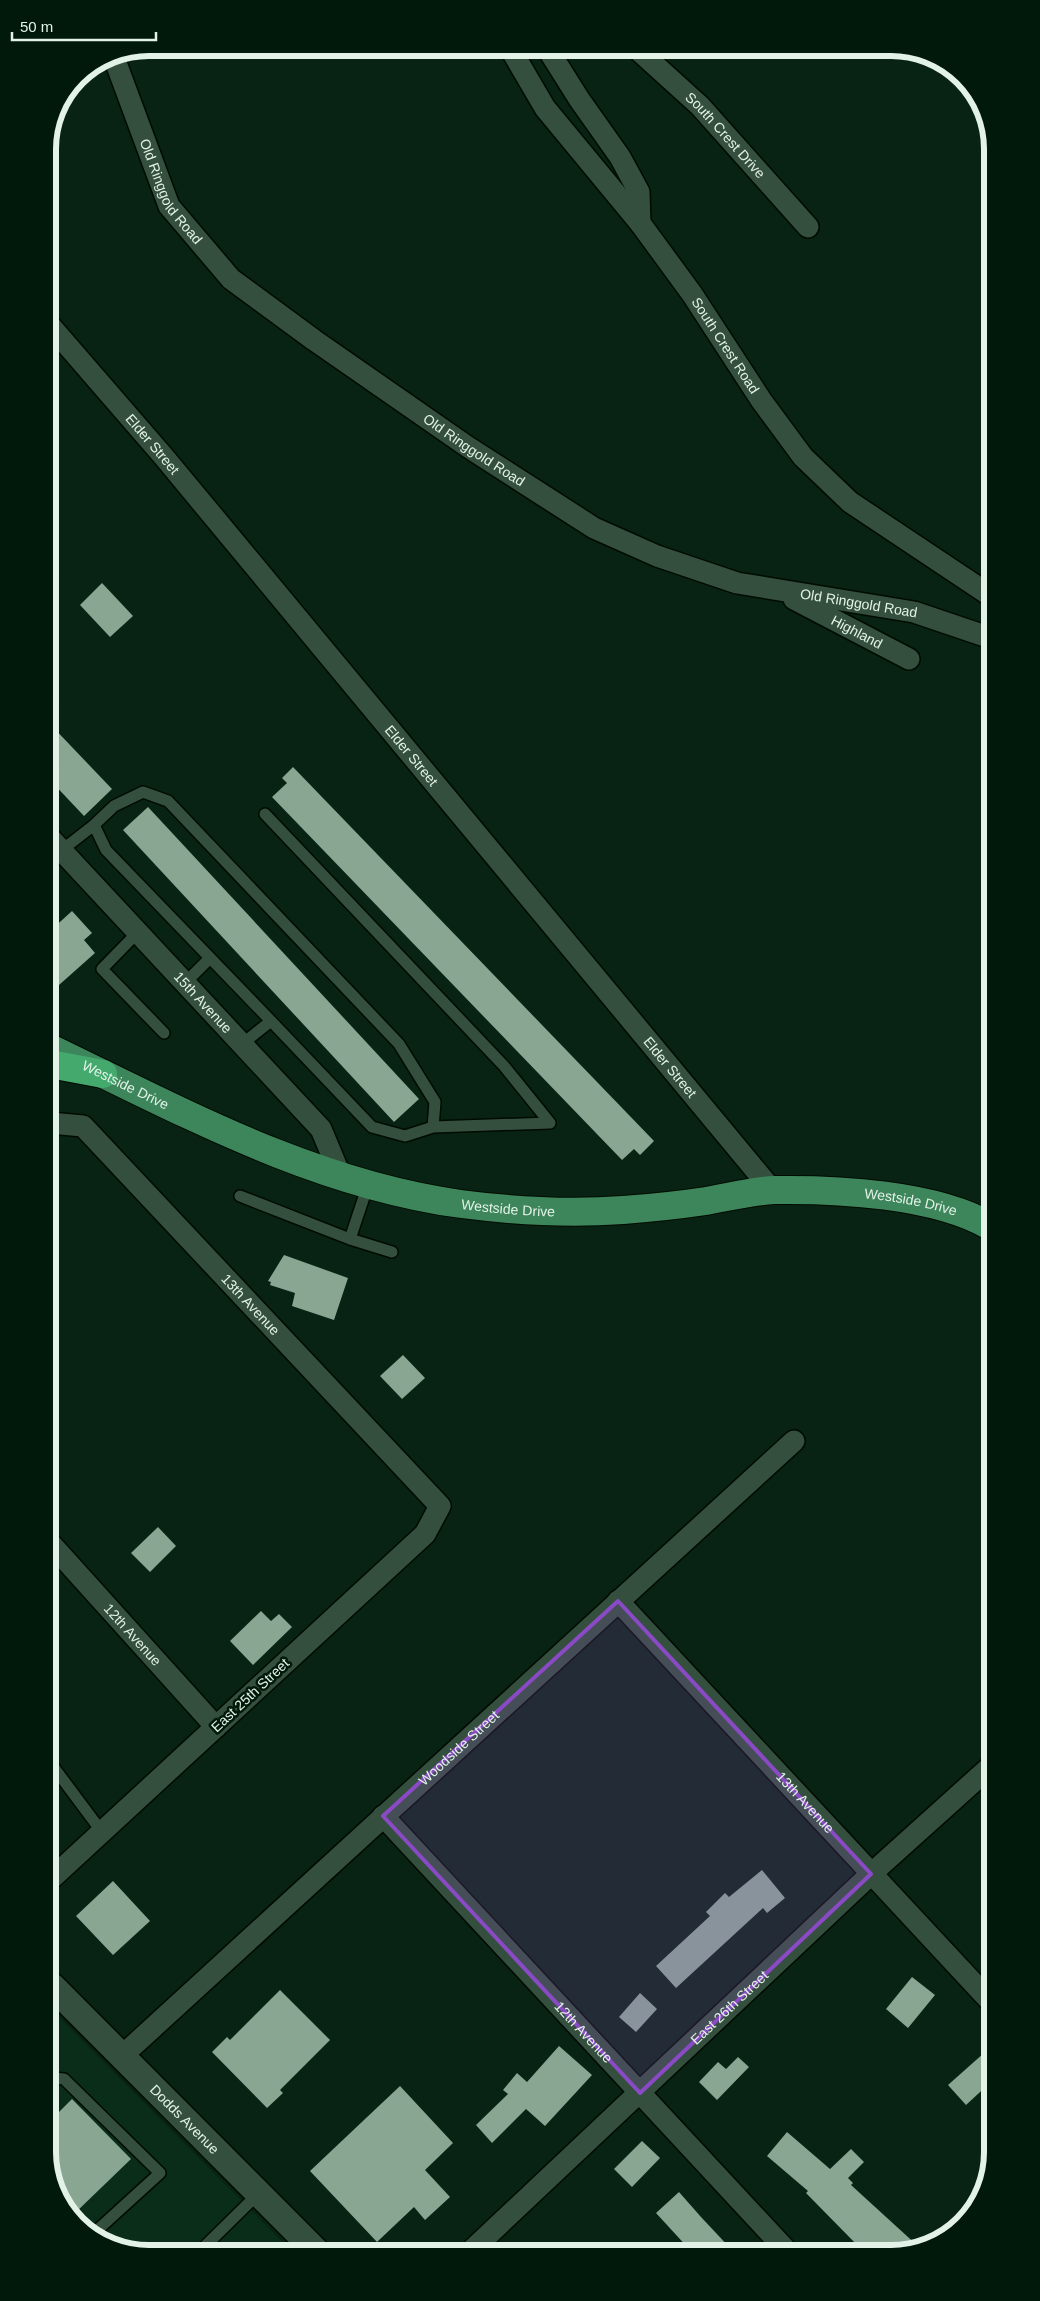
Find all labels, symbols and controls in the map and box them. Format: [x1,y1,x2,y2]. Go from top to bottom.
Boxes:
scale bar [12,10,156,42]
text: 50 m [20,18,53,35]
street label: South Crest Drive [682,89,769,182]
street label: Old Ringgold Road [137,136,206,247]
street label: South Crest Road [688,294,763,396]
street label: Old Ringgold Road [420,410,528,489]
street label: Elder Street [122,411,183,477]
street label: Old Ringgold Road [799,585,919,620]
street label: Highland [829,612,885,652]
street label: Elder Street [382,722,441,789]
street label: 15th Avenue [171,968,236,1036]
street label: Elder Street [640,1034,700,1101]
street label: Westside Drive [80,1057,171,1113]
street label: Westside Drive [864,1185,959,1219]
street label: Westside Drive [460,1196,555,1220]
street label: 13th Avenue [218,1271,283,1338]
street label: 12th Avenue [101,1600,165,1669]
street label: East 25th Street [208,1655,292,1735]
street label: Woodside Street [415,1707,502,1789]
street label: 13th Avenue [773,1768,838,1836]
street label: East 26th Street [687,1967,771,2048]
street label: 12th Avenue [551,1998,616,2066]
street label: Dodds Avenue [147,2081,223,2157]

